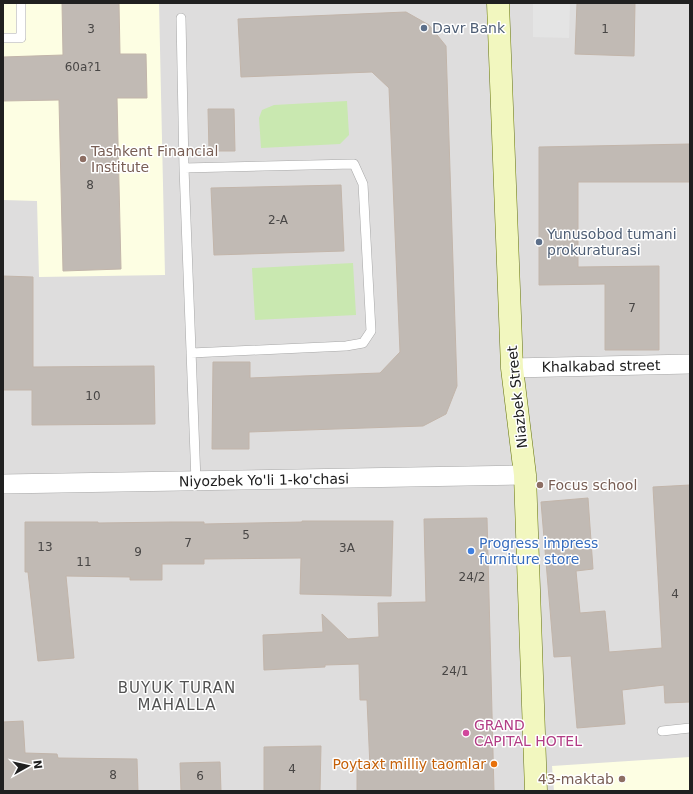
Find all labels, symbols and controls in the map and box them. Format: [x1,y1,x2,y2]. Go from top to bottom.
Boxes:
place label: Davr Bank [432,20,506,36]
house number: 3 [87,22,95,36]
house number: 1 [601,22,609,36]
marker: Davr Bank [419,23,429,33]
house number: 60a?1 [65,60,101,74]
place label: Tashkent Financial Institute [90,143,218,175]
marker: Tashkent Financial Institute [78,154,88,164]
house number: 8 [86,178,94,192]
house number: 2-A [268,213,289,227]
place label: Yunusobod tumani prokuraturasi [546,226,677,258]
marker: Yunusobod tumani prokuraturasi [534,237,544,247]
house number: 7 [628,301,636,315]
street label: Niazbek Street [504,344,530,449]
street label: Khalkabad street [542,357,661,375]
house number: 10 [85,389,101,403]
street label: Niyozbek Yo'li 1-ko'chasi [179,471,349,489]
place label: Focus school [548,477,637,493]
marker: Focus school [535,480,545,490]
house number: 5 [242,528,250,542]
place label: Progress impress furniture store [479,535,598,567]
house number: 7 [184,536,192,550]
house number: 13 [37,540,53,554]
house number: 3А [339,541,356,555]
house number: 9 [134,545,142,559]
marker: Progress impress furniture store [466,546,476,556]
house number: 11 [76,555,92,569]
house number: 24/2 [459,570,485,584]
house number: 4 [671,587,679,601]
house number: 24/1 [442,664,468,678]
district label: BUYUK TURAN MAHALLA [118,679,236,714]
place label: GRAND CAPITAL HOTEL [474,717,582,749]
marker: GRAND CAPITAL HOTEL [461,728,471,738]
north arrow [8,746,48,786]
place label: Poytaxt milliy taomlar [332,756,486,772]
text: N [30,759,44,770]
marker: Poytaxt milliy taomlar [489,759,499,769]
house number: 4 [288,762,296,776]
house number: 8 [109,768,117,782]
house number: 6 [196,769,204,783]
place label: 43-maktab [538,771,614,787]
marker: 43-maktab [617,774,627,784]

